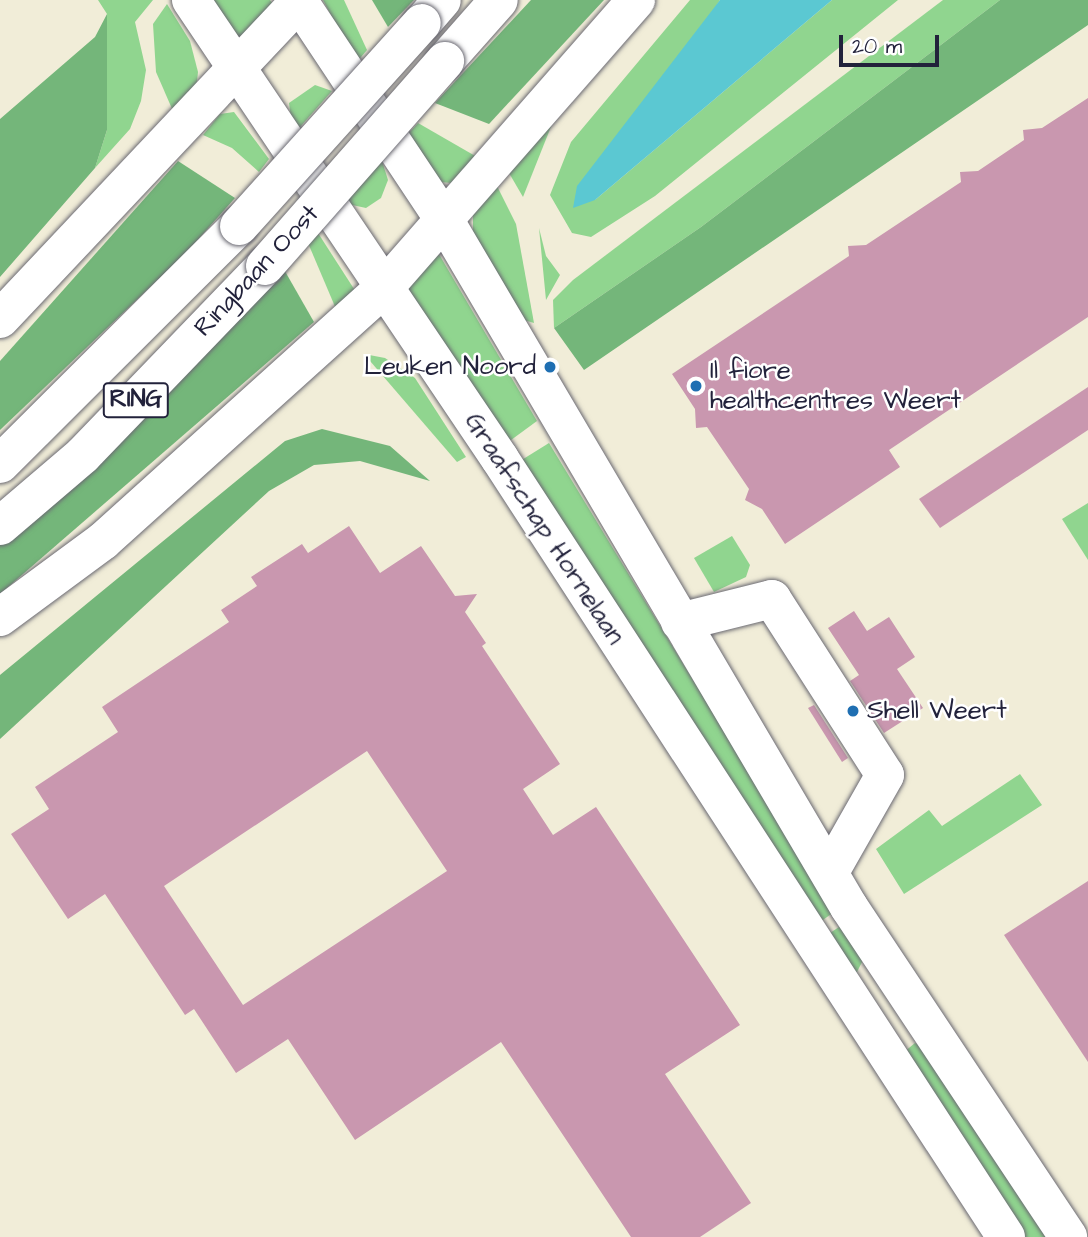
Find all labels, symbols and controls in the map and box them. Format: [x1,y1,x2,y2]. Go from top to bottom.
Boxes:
scale bar [843,21,943,65]
text: 20 m [852,32,902,61]
street label: Ringbaan Oost [188,199,326,343]
place label: Leuken Noord [364,351,536,383]
place label: Il fiore healthcentres Weert [710,355,961,416]
marker: Leuken Noord [542,359,558,375]
marker: Il fiore healthcentres Weert [688,378,704,394]
road number: RING [103,380,169,421]
street label: Graafschap Hornelaan [457,407,631,651]
place label: Shell Weert [867,695,1007,727]
marker: Shell Weert [845,703,861,719]

